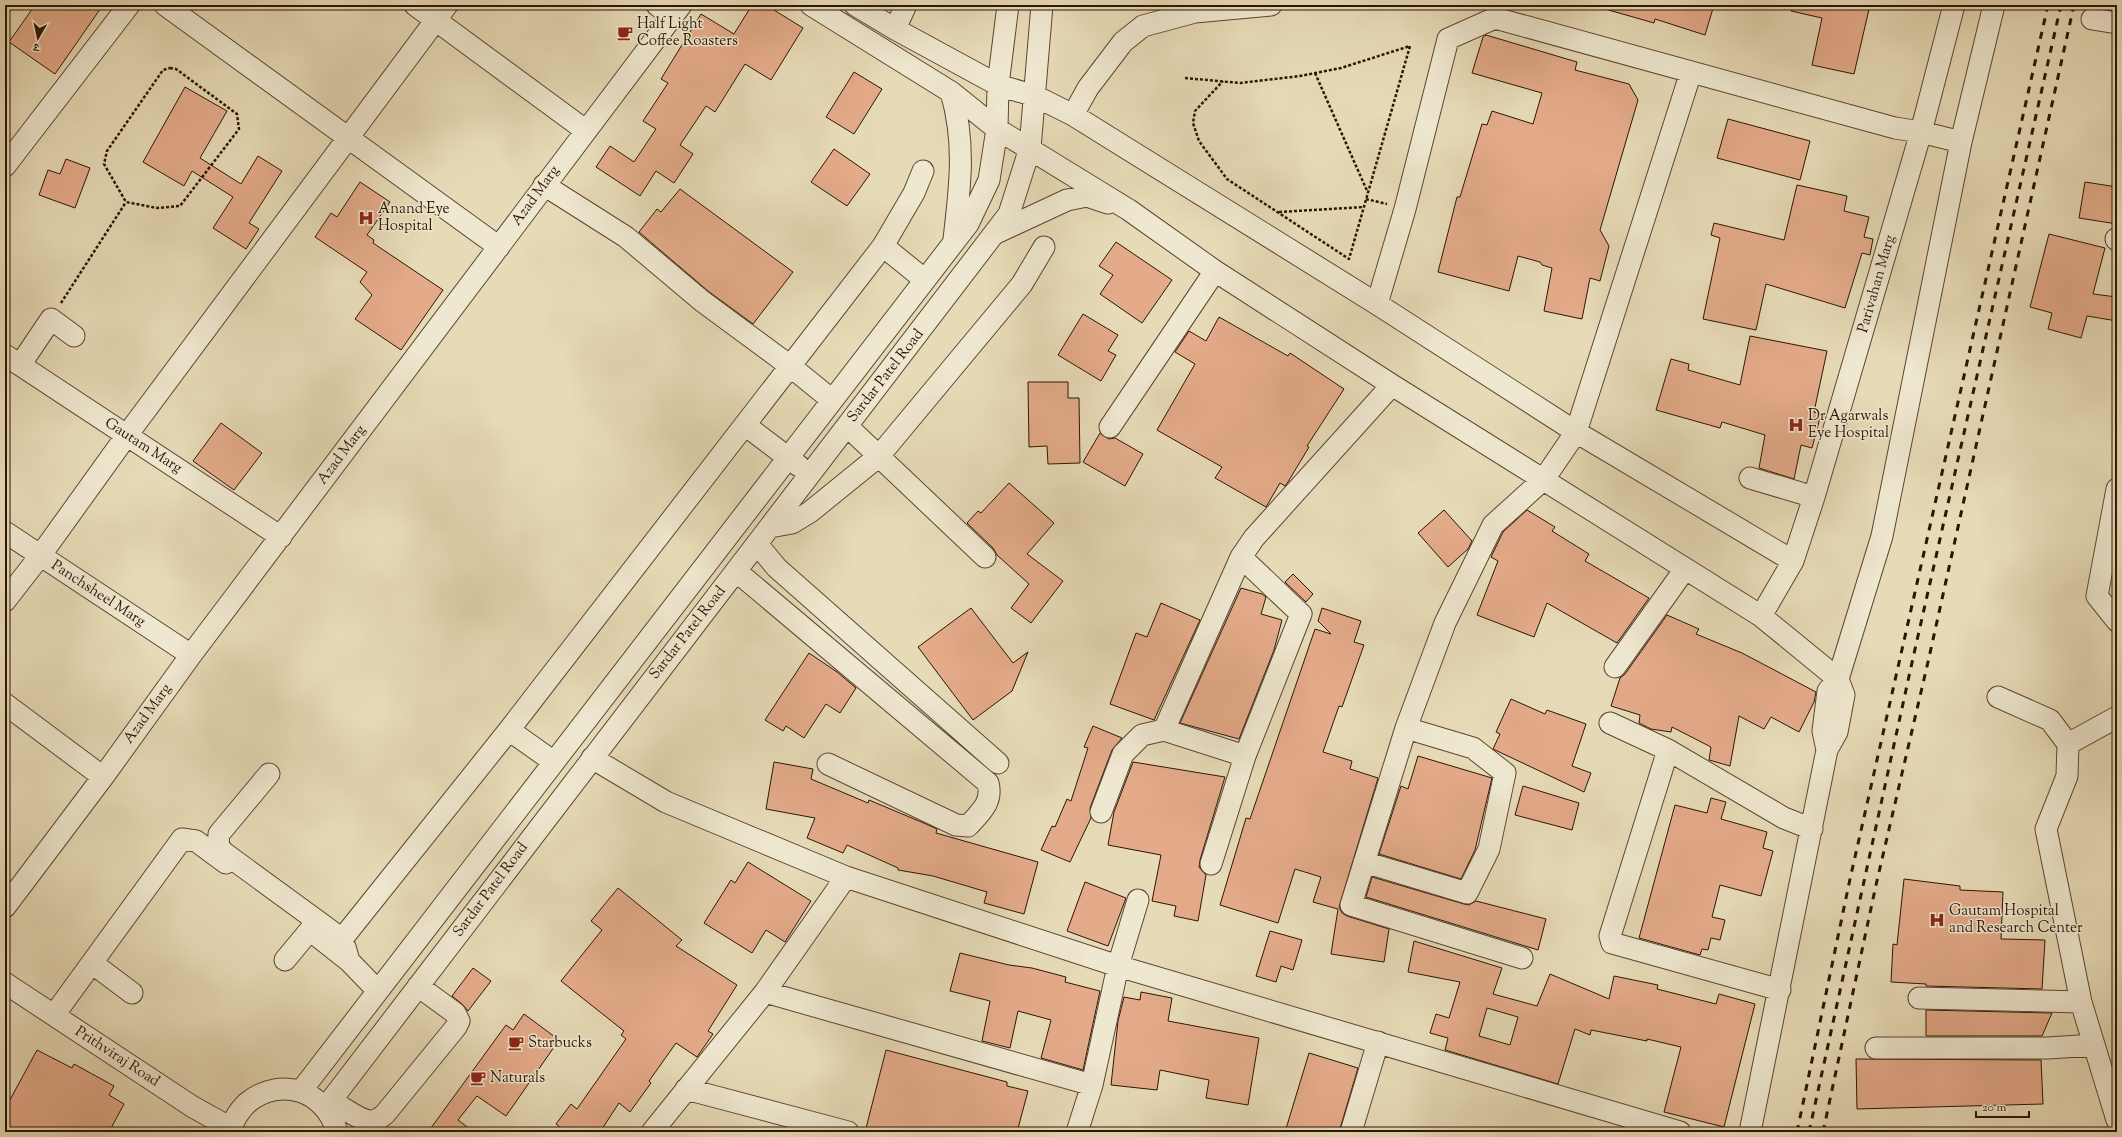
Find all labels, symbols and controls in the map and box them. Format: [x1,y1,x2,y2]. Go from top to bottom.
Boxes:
place label: Half Light Coffee Roasters [637,14,738,52]
north arrow [18,18,58,58]
cafe icon: Half Light Coffee Roasters [616,24,634,42]
text: उ [31,38,42,55]
street label: Azad Marg [507,162,565,230]
place label: Anand Eye Hospital [378,199,450,237]
hospital icon: Anand Eye Hospital [357,209,375,227]
street label: Parivahan Marg [1853,233,1901,335]
street label: Sardar Patel Road [843,324,930,427]
place label: Dr Agarwals Eye Hospital [1808,406,1889,444]
street label: Gautam Marg [100,413,186,479]
hospital icon: Dr Agarwals Eye Hospital [1787,416,1805,434]
street label: Azad Marg [313,421,371,489]
street label: Panchsheel Marg [47,556,149,632]
street label: Sardar Patel Road [645,581,732,684]
street label: Azad Marg [119,680,177,748]
street label: Sardar Patel Road [448,838,534,942]
place label: Gautam Hospital and Research Center [1949,901,2083,939]
hospital icon: Gautam Hospital and Research Center [1928,911,1946,929]
street label: Prithviraj Road [70,1022,164,1093]
place label: Starbucks [528,1033,592,1054]
cafe icon: Starbucks [507,1034,525,1052]
place label: Naturals [490,1068,545,1089]
cafe icon: Naturals [469,1069,487,1087]
scale bar [1976,1093,2029,1119]
text: 20 m [1982,1099,2007,1117]

